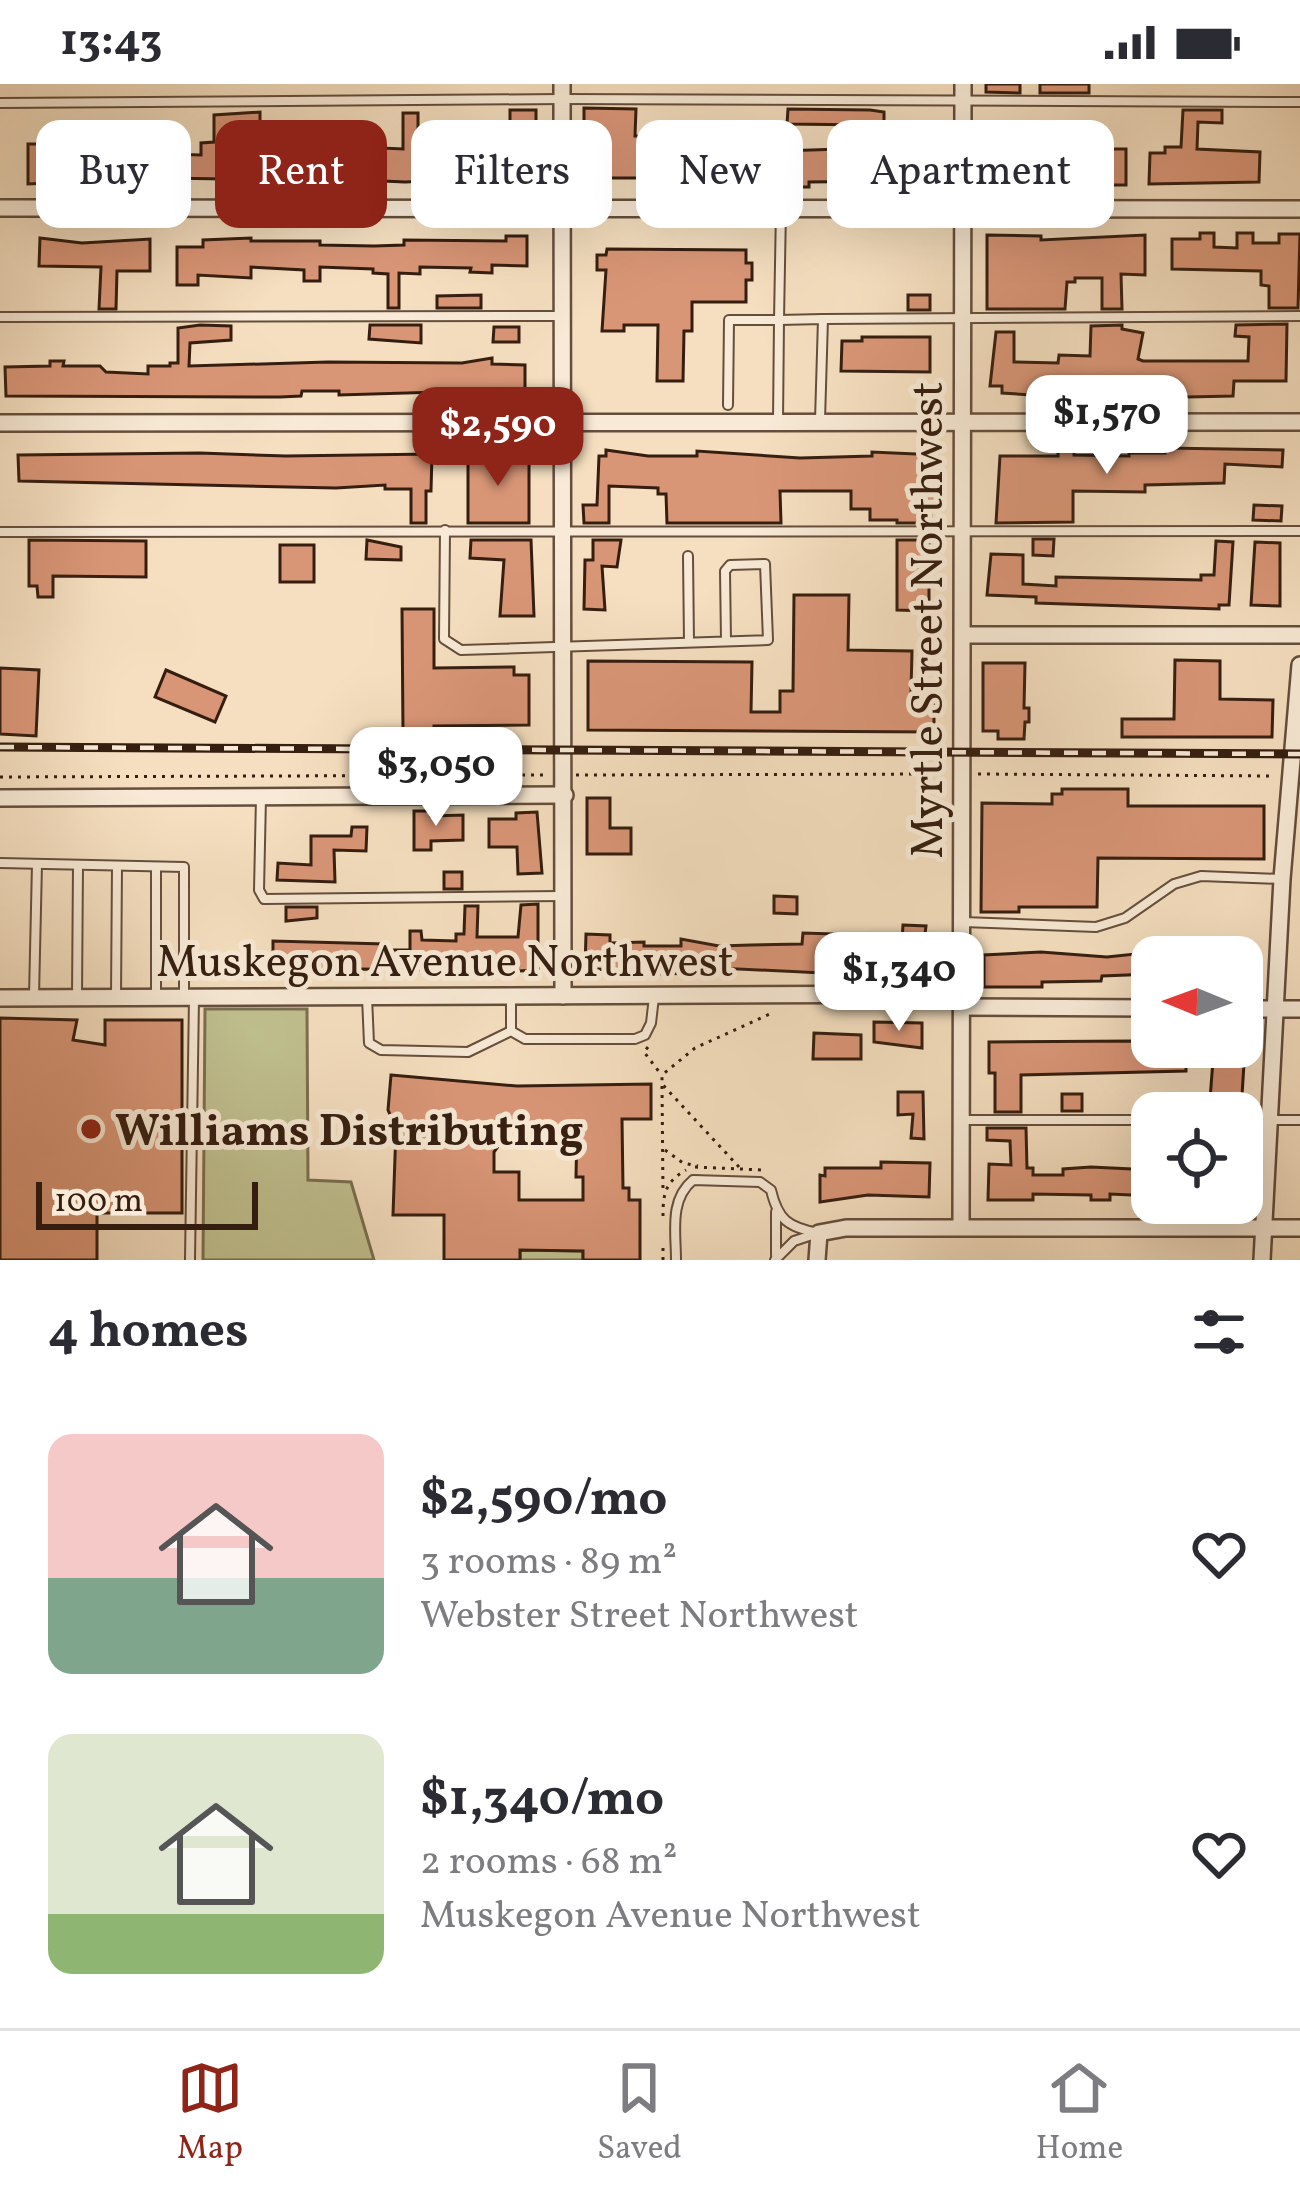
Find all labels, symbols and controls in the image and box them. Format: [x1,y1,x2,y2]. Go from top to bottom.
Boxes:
text: 13:43 [60,11,162,74]
chip: Buy [36,120,191,228]
chip: Rent [215,120,387,228]
chip: Filters [411,120,612,228]
chip: New [636,120,803,228]
chip: Apartment [827,120,1114,228]
pin: $1,570 [1009,375,1205,477]
street label: Myrtle Street Northwest [899,381,962,859]
pin: $2,590 [400,387,596,489]
text: $1,570 [1053,387,1161,441]
text: $2,590 [439,399,557,453]
pin: $3,050 [338,727,534,829]
text: $3,050 [376,739,496,793]
pin: $1,340 [801,932,997,1034]
street label: Muskegon Avenue Northwest [156,933,734,996]
north arrow [1131,936,1263,1068]
map controls [1131,936,1263,1224]
text: $1,340 [842,944,956,998]
button: locate [1131,1092,1263,1224]
place label: Williams Distributing [115,1102,584,1165]
marker: Williams Distributing [78,1116,104,1142]
scale bar [36,1176,258,1229]
text: 100 m [54,1180,143,1226]
text: 4 homes [48,1297,249,1368]
icon: filters [1186,1299,1252,1365]
text: $2,590/mo [420,1465,668,1536]
icon: home [144,1482,288,1626]
icon: heart [1186,1521,1252,1587]
text: 3 rooms · 89 m² [420,1536,677,1590]
text: Webster Street Northwest [420,1590,859,1644]
text: $1,340/mo [420,1765,664,1836]
icon: home [144,1782,288,1926]
icon: heart [1186,1821,1252,1887]
text: 2 rooms · 68 m² [420,1836,677,1890]
text: Muskegon Avenue Northwest [420,1890,921,1944]
tab: Map [177,2055,243,2173]
tab: Saved [597,2055,682,2173]
tab: Home [1036,2055,1123,2173]

